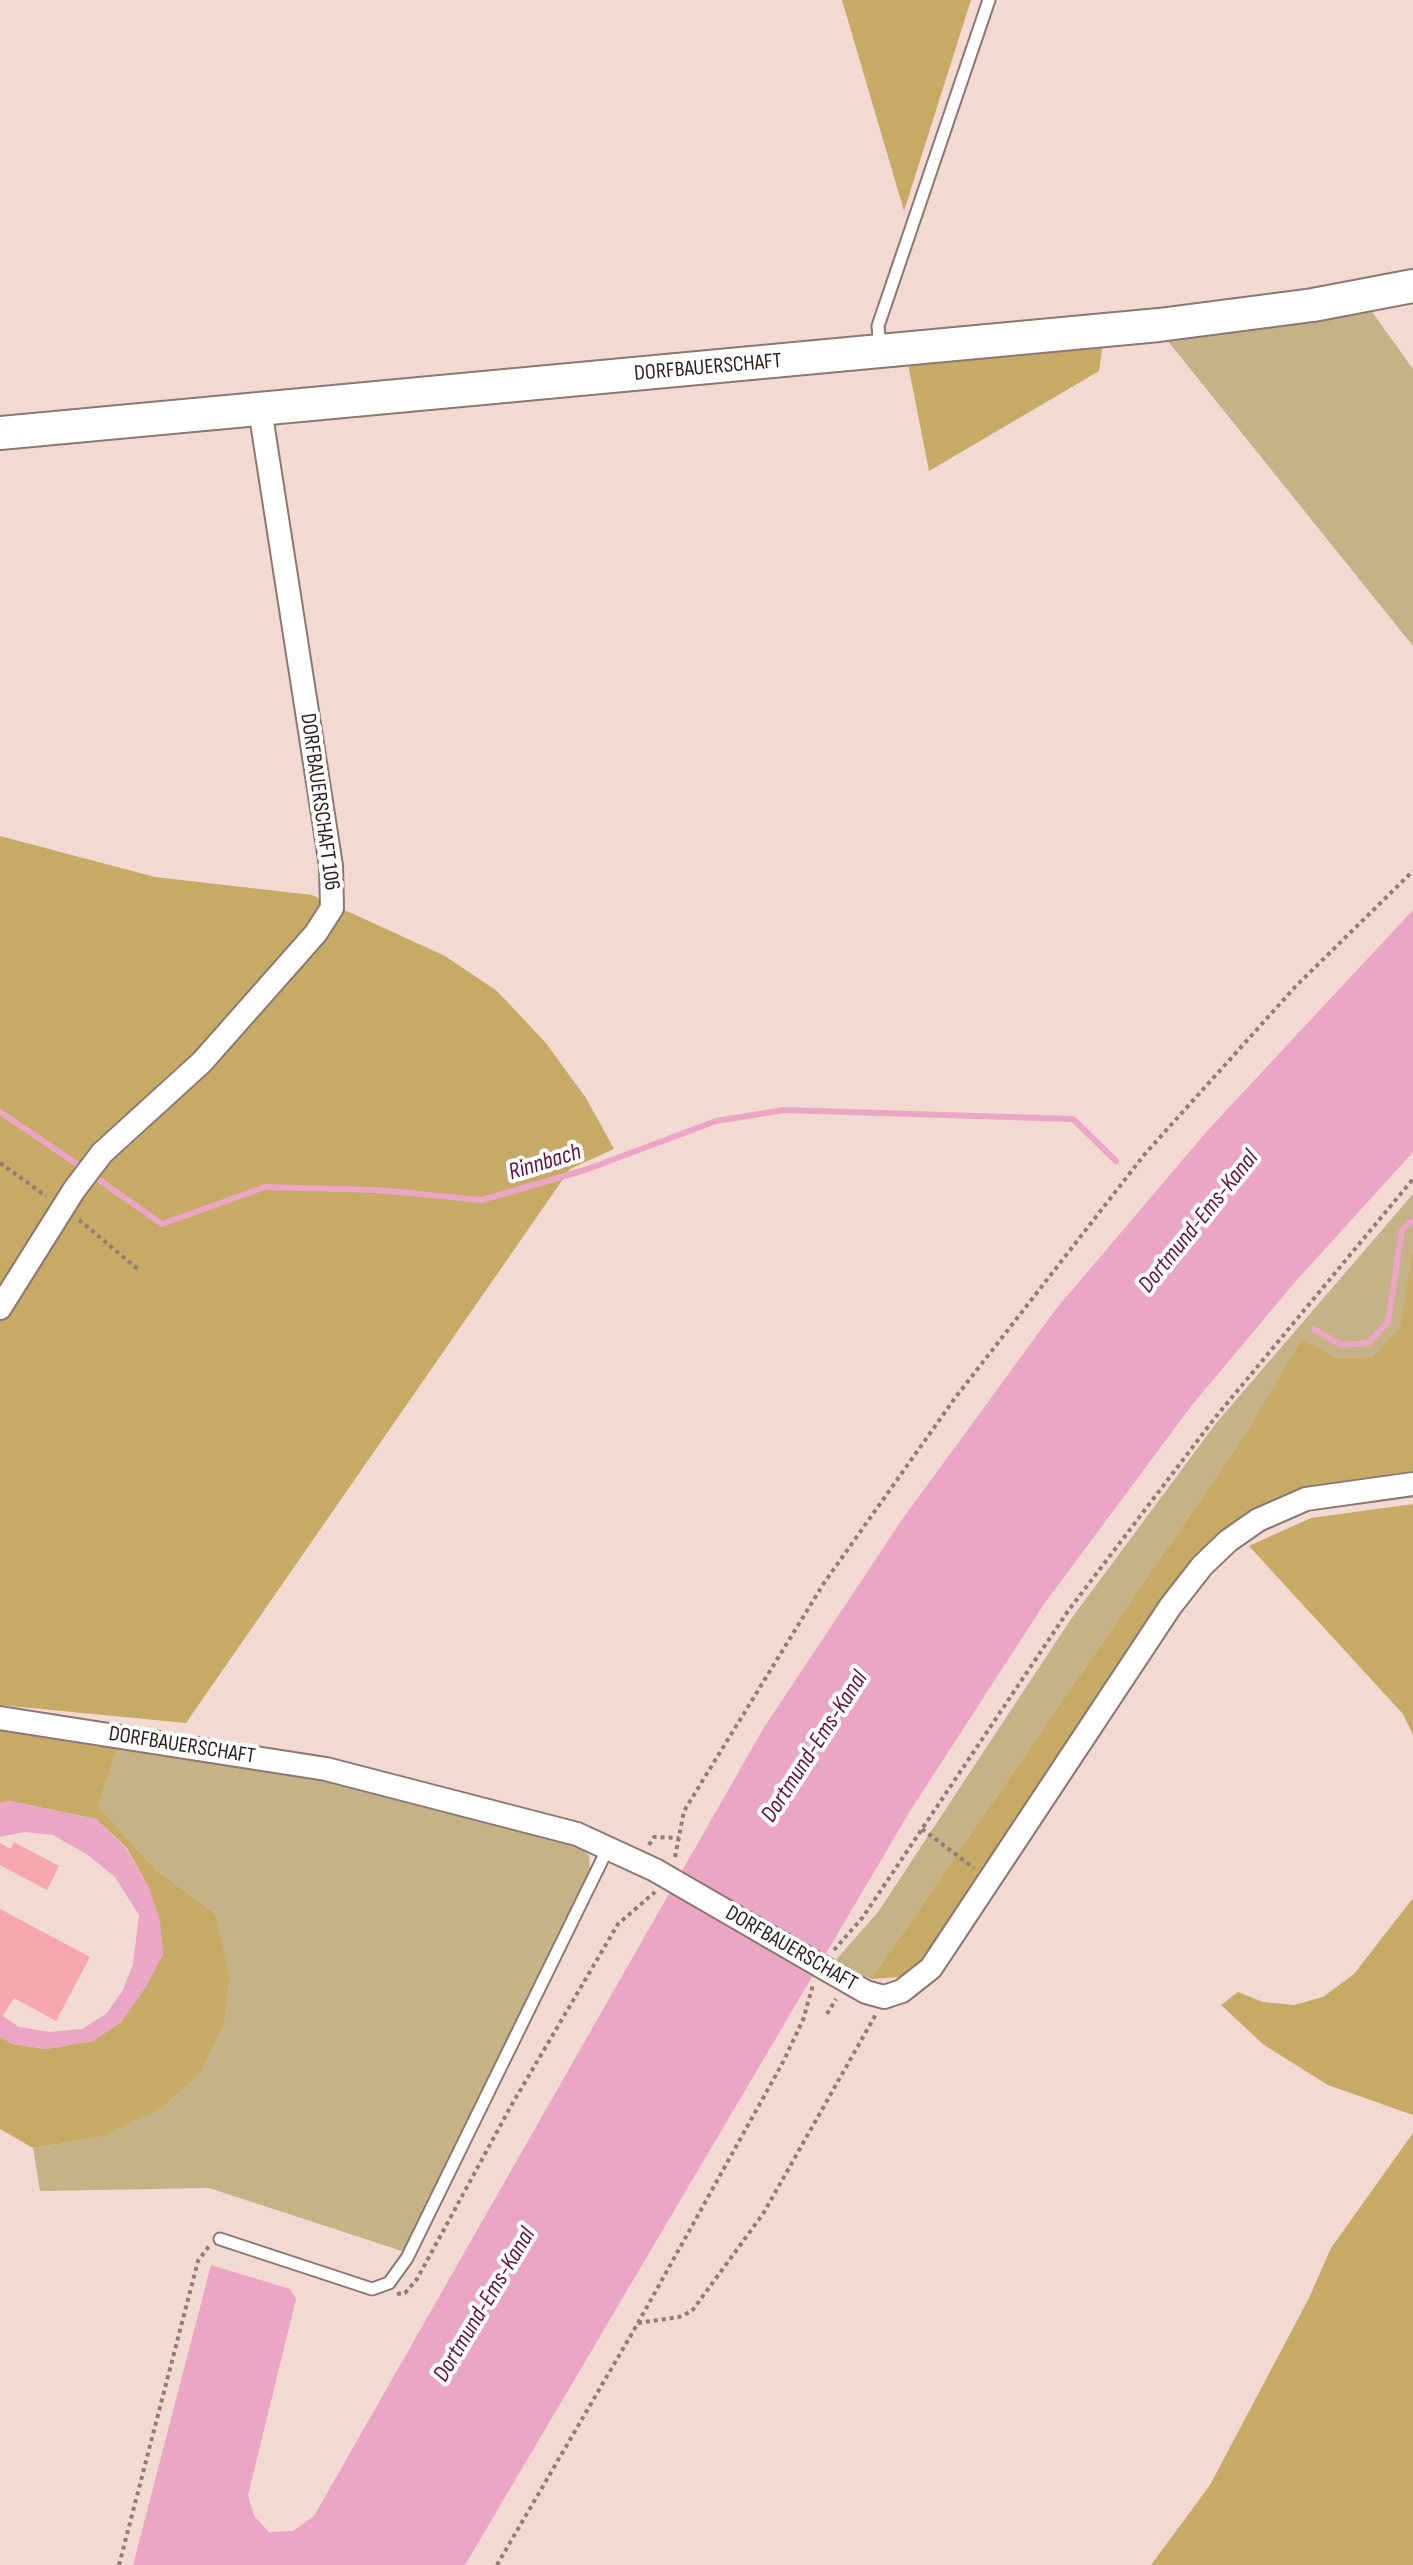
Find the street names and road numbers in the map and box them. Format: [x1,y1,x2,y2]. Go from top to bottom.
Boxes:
street label: DORFBAUERSCHAFT [633,348,783,388]
street label: DORFBAUERSCHAFT 106 [294,712,344,892]
street label: DORFBAUERSCHAFT [107,1721,257,1771]
street label: DORFBAUERSCHAFT [720,1901,862,1997]

